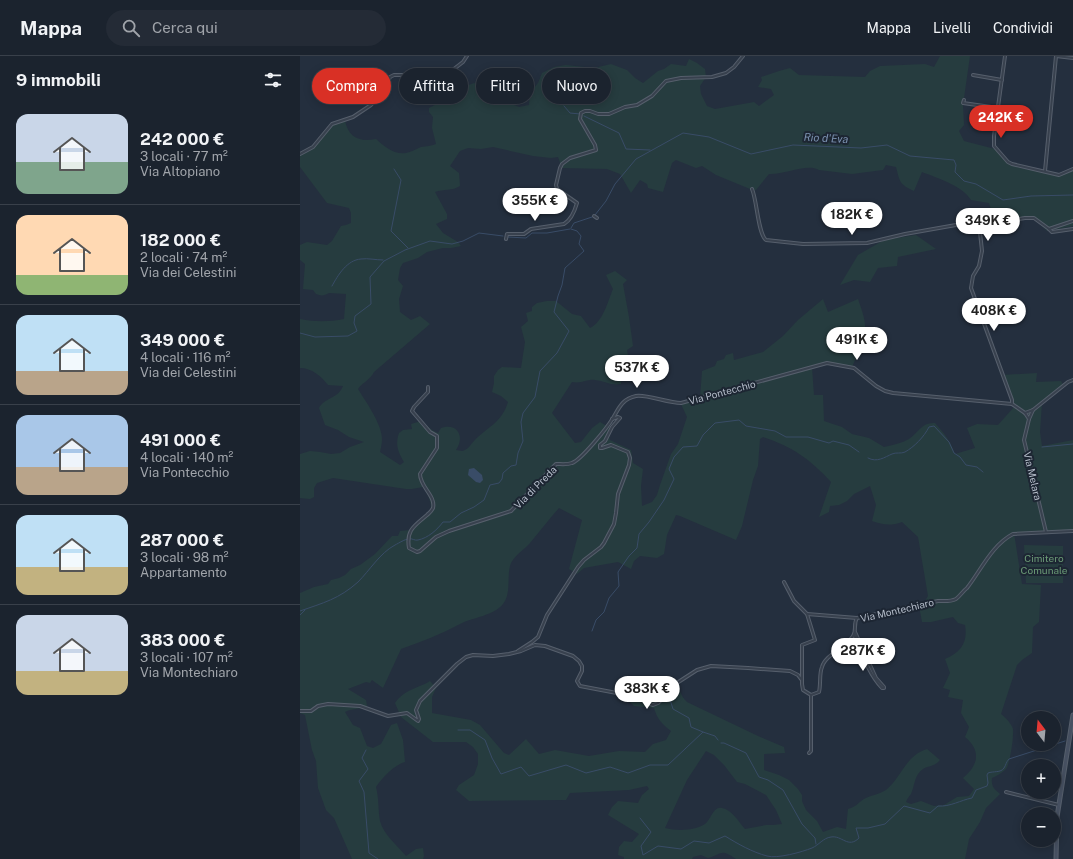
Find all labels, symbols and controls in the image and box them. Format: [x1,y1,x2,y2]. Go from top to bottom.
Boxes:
search box [106,10,386,46]
text: Mappa [20,17,82,39]
icon: search [120,17,142,39]
text: Cerca qui [152,19,218,36]
text: Mappa [867,20,911,36]
text: Livelli [933,20,971,36]
text: Condividi [993,20,1053,36]
chip: Compra [312,68,391,104]
chip: Affitta [399,68,468,104]
chip: Filtri [476,68,534,104]
chip: Nuovo [542,68,611,104]
icon: filters [262,69,284,91]
text: 9 immobili [16,70,101,90]
pin: 242K € [968,105,1034,139]
text: 242K € [978,110,1024,125]
text: 242 000 € [140,129,224,149]
icon: home [48,130,96,178]
water label: Rio d'Eva [803,131,849,145]
text: 3 locali · 77 m² [140,149,228,164]
text: Via Altopiano [140,164,220,179]
pin: 355K € [502,188,568,222]
text: 355K € [512,193,558,208]
pin: 182K € [819,202,885,236]
text: 182K € [830,207,874,222]
pin: 349K € [955,208,1021,242]
text: 349K € [965,213,1011,228]
text: 182 000 € [140,230,221,250]
icon: home [48,231,96,279]
text: 2 locali · 74 m² [140,250,227,265]
text: Via dei Celestini [140,265,236,280]
pin: 408K € [961,298,1027,332]
text: 408K € [971,303,1017,318]
pin: 491K € [824,327,890,361]
text: 349 000 € [140,330,225,350]
icon: home [48,331,96,379]
text: 491K € [835,332,879,347]
text: 4 locali · 116 m² [140,350,231,365]
pin: 537K € [604,355,670,389]
text: 537K € [614,360,660,375]
text: Via dei Celestini [140,365,236,380]
street label: Via Pontecchio [687,377,757,407]
text: 491 000 € [140,430,221,450]
icon: home [48,431,96,479]
text: 4 locali · 140 m² [140,450,233,465]
street label: Via Melara [1022,451,1044,501]
street label: Via di Preda [511,463,559,511]
text: Via Pontecchio [140,465,229,480]
text: 287 000 € [140,530,224,550]
icon: home [48,531,96,579]
text: 3 locali · 98 m² [140,550,228,565]
park label: Cimitero Comunale [1021,552,1068,576]
text: Appartamento [140,565,227,580]
street label: Via Montechiaro [859,596,935,624]
text: 383 000 € [140,630,225,650]
icon: home [48,631,96,679]
pin: 287K € [830,638,896,672]
text: 287K € [840,643,886,658]
text: 3 locali · 107 m² [140,650,233,665]
text: Via Montechiaro [140,665,238,680]
pin: 383K € [614,676,680,710]
text: 383K € [624,681,670,696]
north arrow [1021,711,1061,751]
map controls [1021,711,1061,847]
button: + [1021,759,1061,799]
button: − [1021,807,1061,847]

